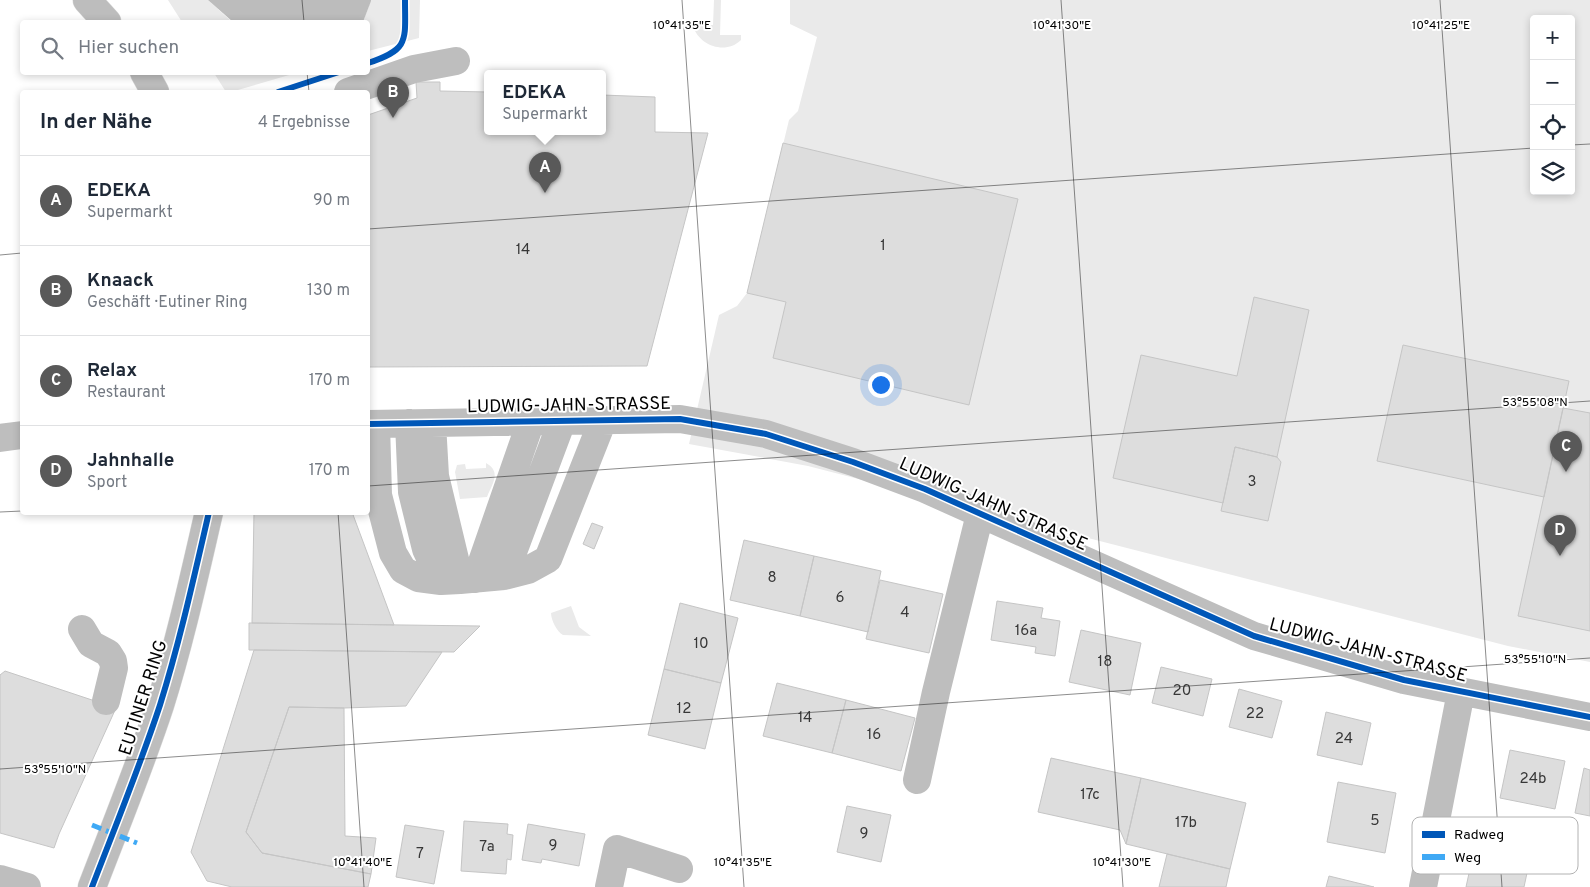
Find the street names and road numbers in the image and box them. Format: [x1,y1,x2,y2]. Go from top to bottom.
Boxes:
street label: LUDWIG-JAHN-STRASSE [467,393,671,419]
street label: LUDWIG-JAHN-STRASSE [895,453,1091,557]
street label: LUDWIG-JAHN-STRASSE [1266,613,1470,689]
street label: EUTINER RING [114,637,174,759]

